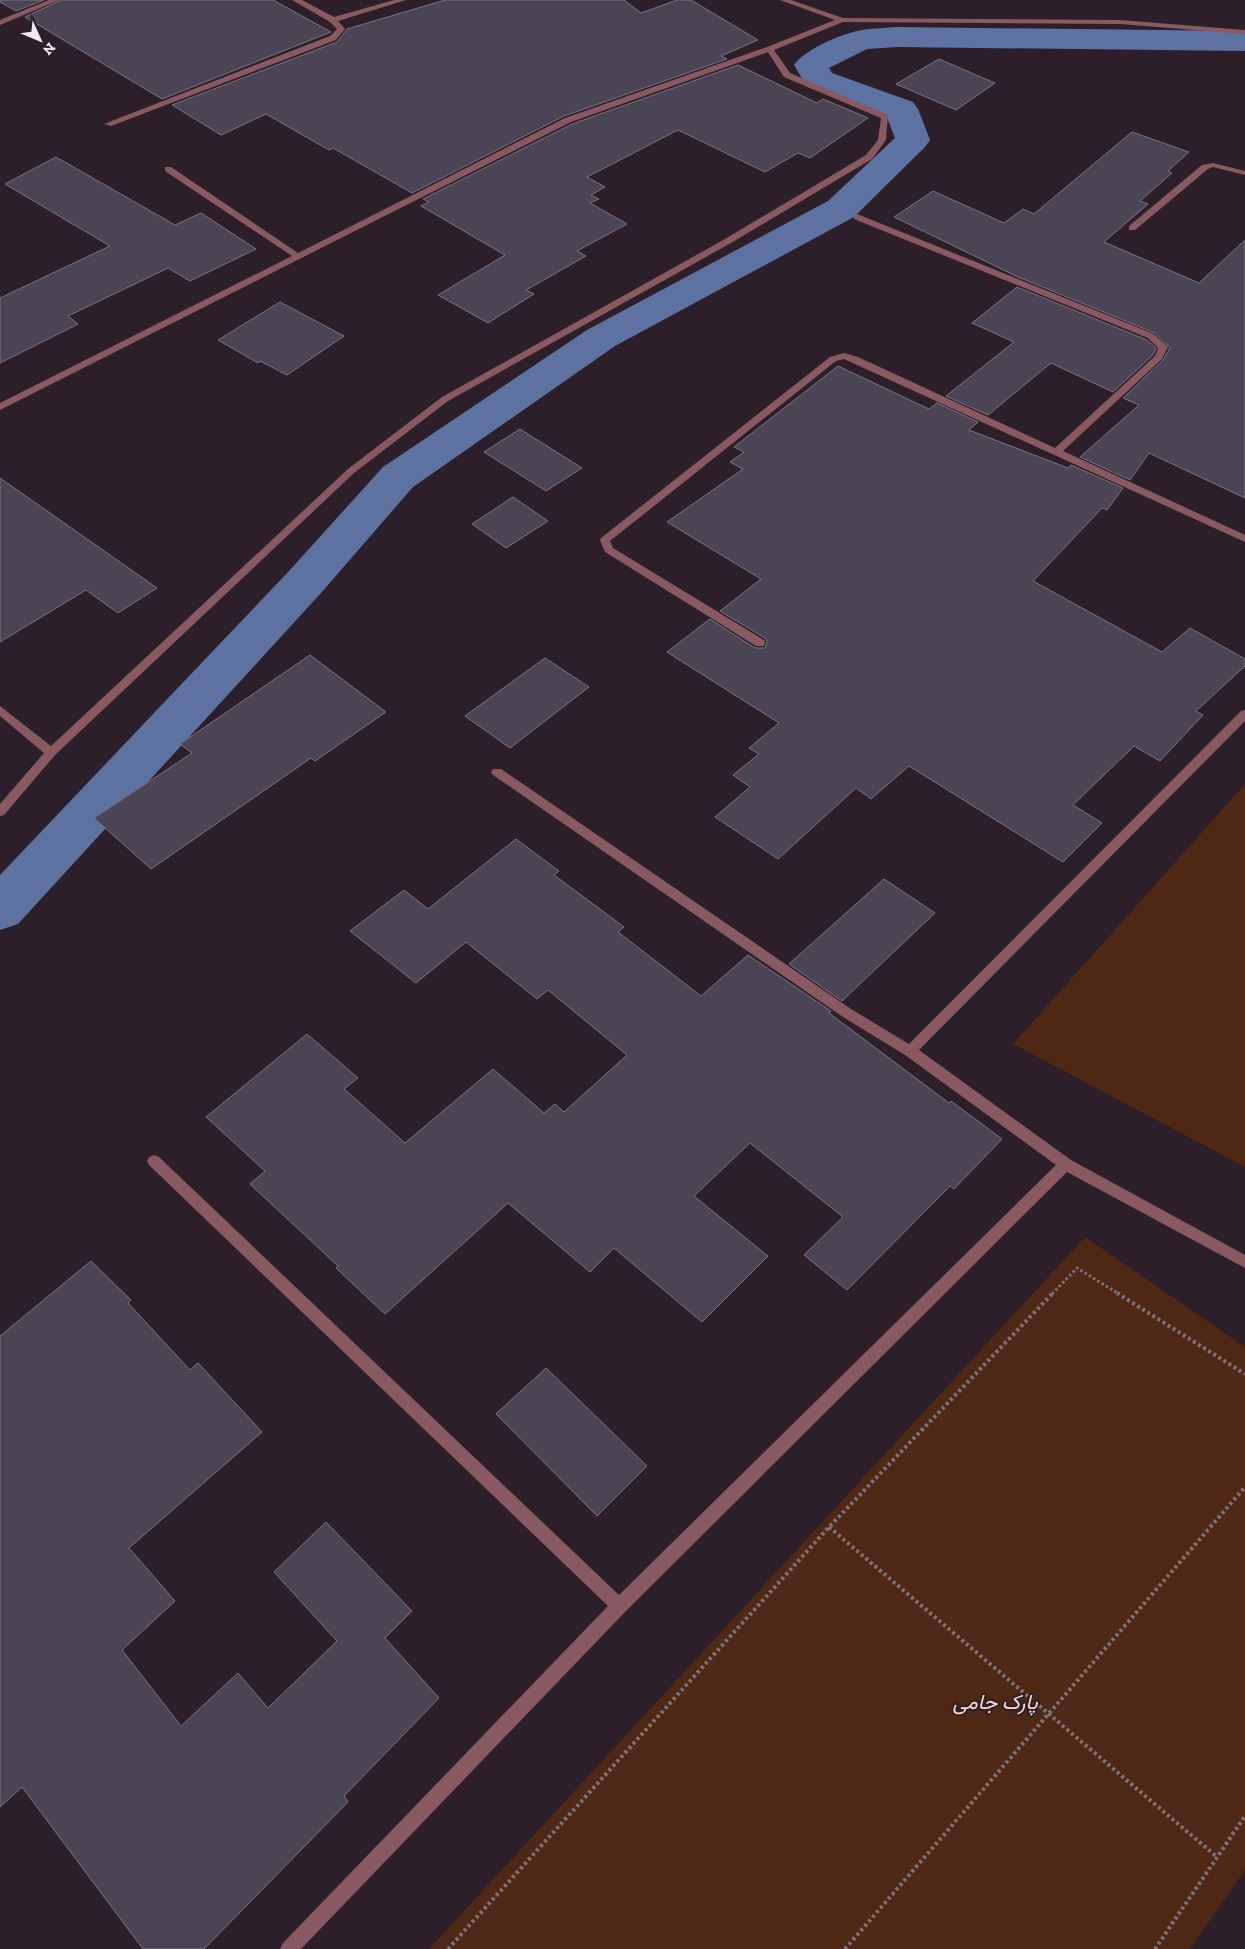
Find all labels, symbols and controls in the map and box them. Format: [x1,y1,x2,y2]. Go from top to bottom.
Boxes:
north arrow [15,15,65,65]
text: N [39,39,59,59]
park label: پارک جامی [952,1689,1038,1716]

